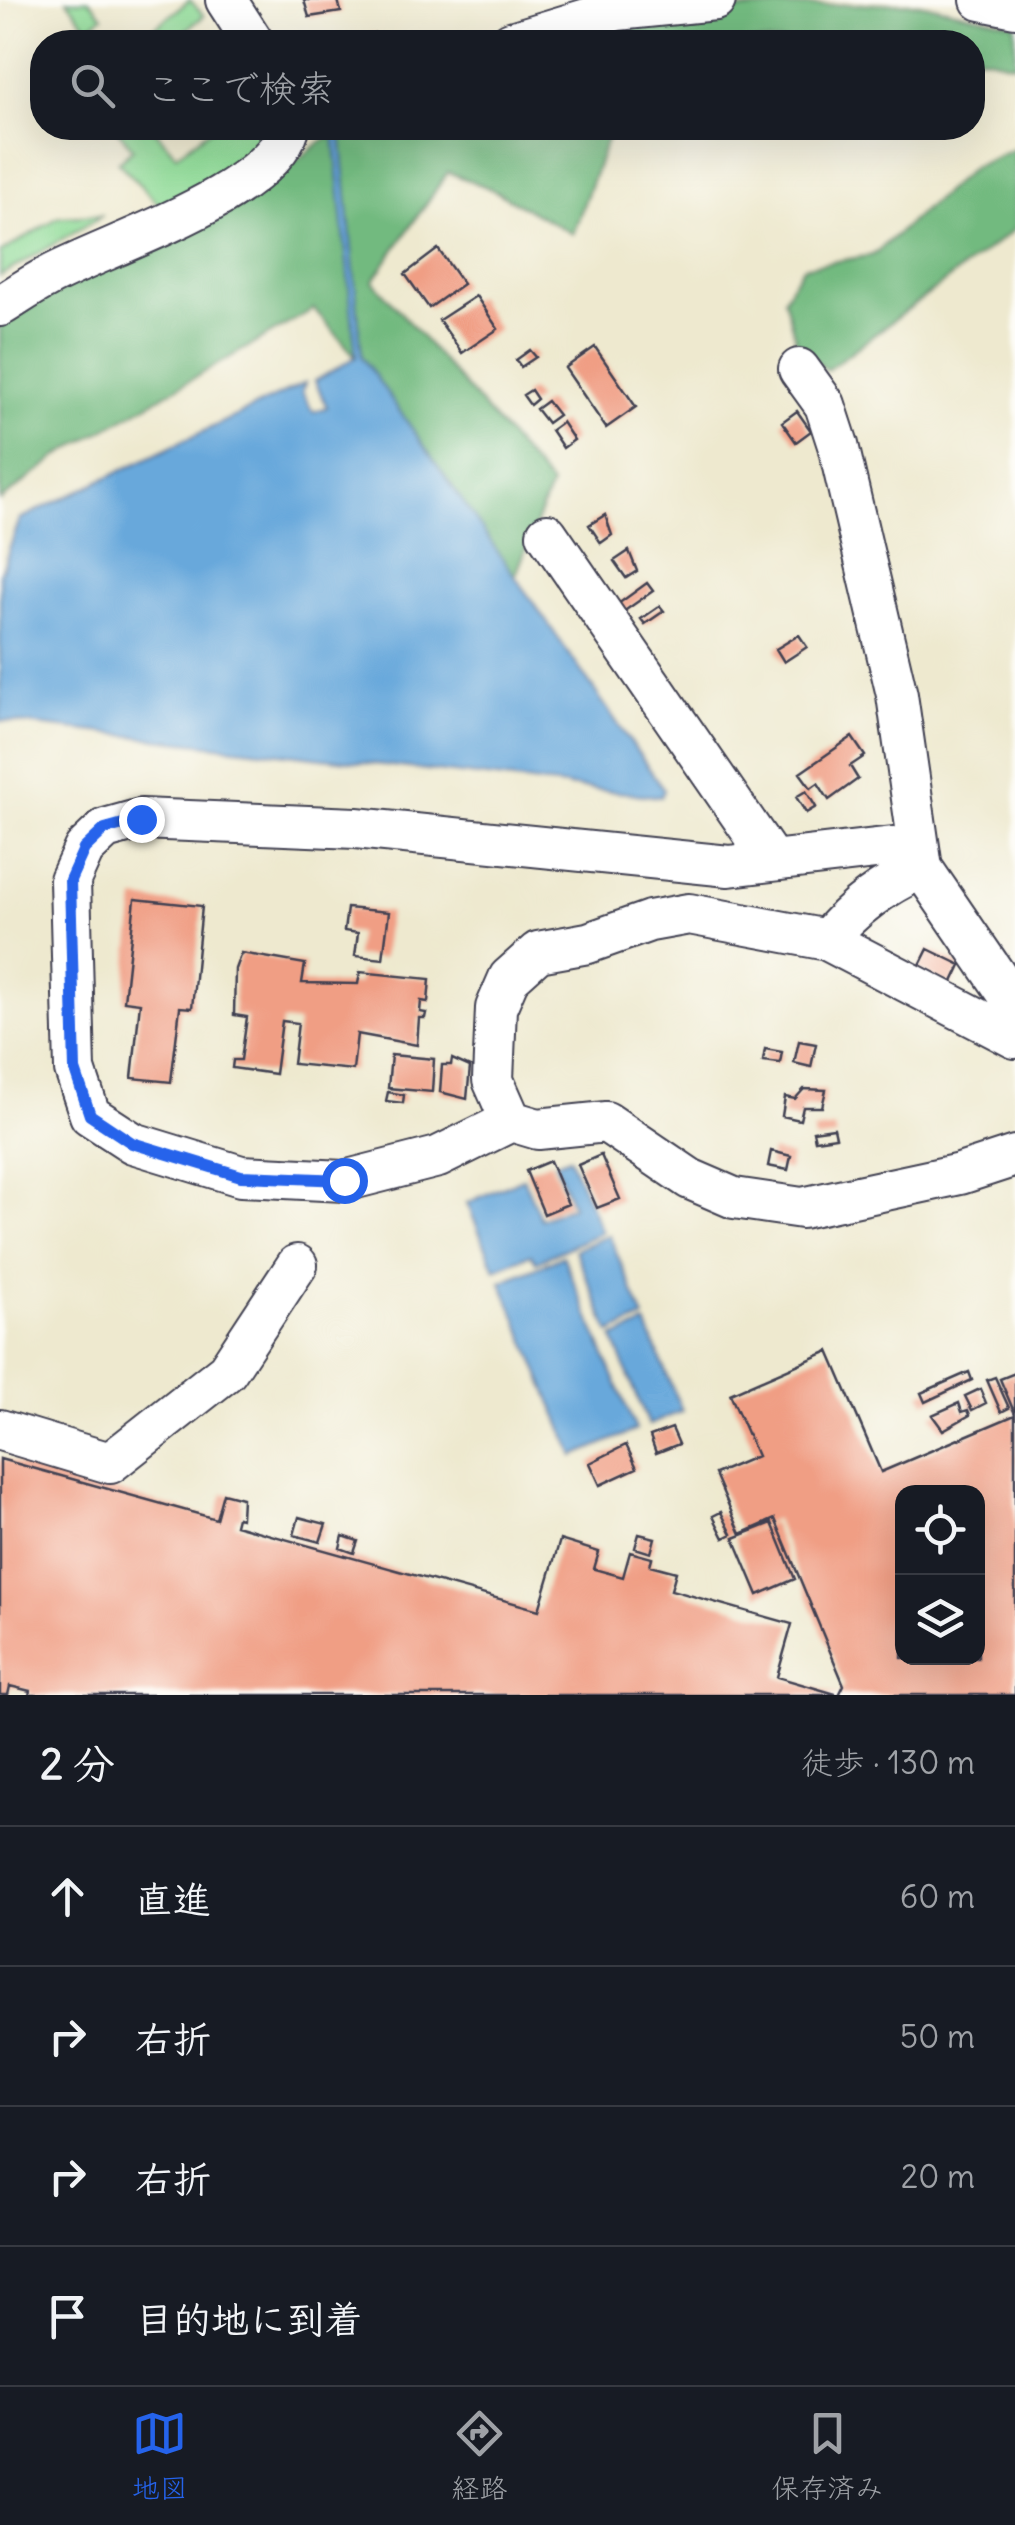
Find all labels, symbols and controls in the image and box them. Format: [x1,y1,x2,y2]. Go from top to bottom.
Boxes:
search box [30,30,985,140]
icon: search [65,58,120,113]
text: ここで検索 [145,65,335,112]
route end [119,797,165,843]
route start [322,1158,368,1204]
map controls [895,1485,985,1665]
button: locate [895,1485,985,1575]
button: layers [895,1575,985,1665]
text: 2 分 [40,1738,115,1790]
text: 徒歩 · 130 m [801,1742,975,1783]
icon: ahead [40,1869,95,1924]
text: 直進 [135,1876,211,1923]
text: 60 m [900,1876,975,1917]
icon: right [40,2009,95,2064]
text: 右折 [135,2016,211,2063]
text: 50 m [900,2016,975,2057]
icon: right [40,2149,95,2204]
text: 右折 [135,2156,211,2203]
text: 20 m [901,2156,975,2197]
icon: arrive [40,2289,95,2344]
text: 目的地に到着 [135,2296,363,2343]
tab: 地図 [132,2406,188,2506]
tab: 経路 [451,2406,507,2506]
tab: 保存済み [771,2406,883,2506]

